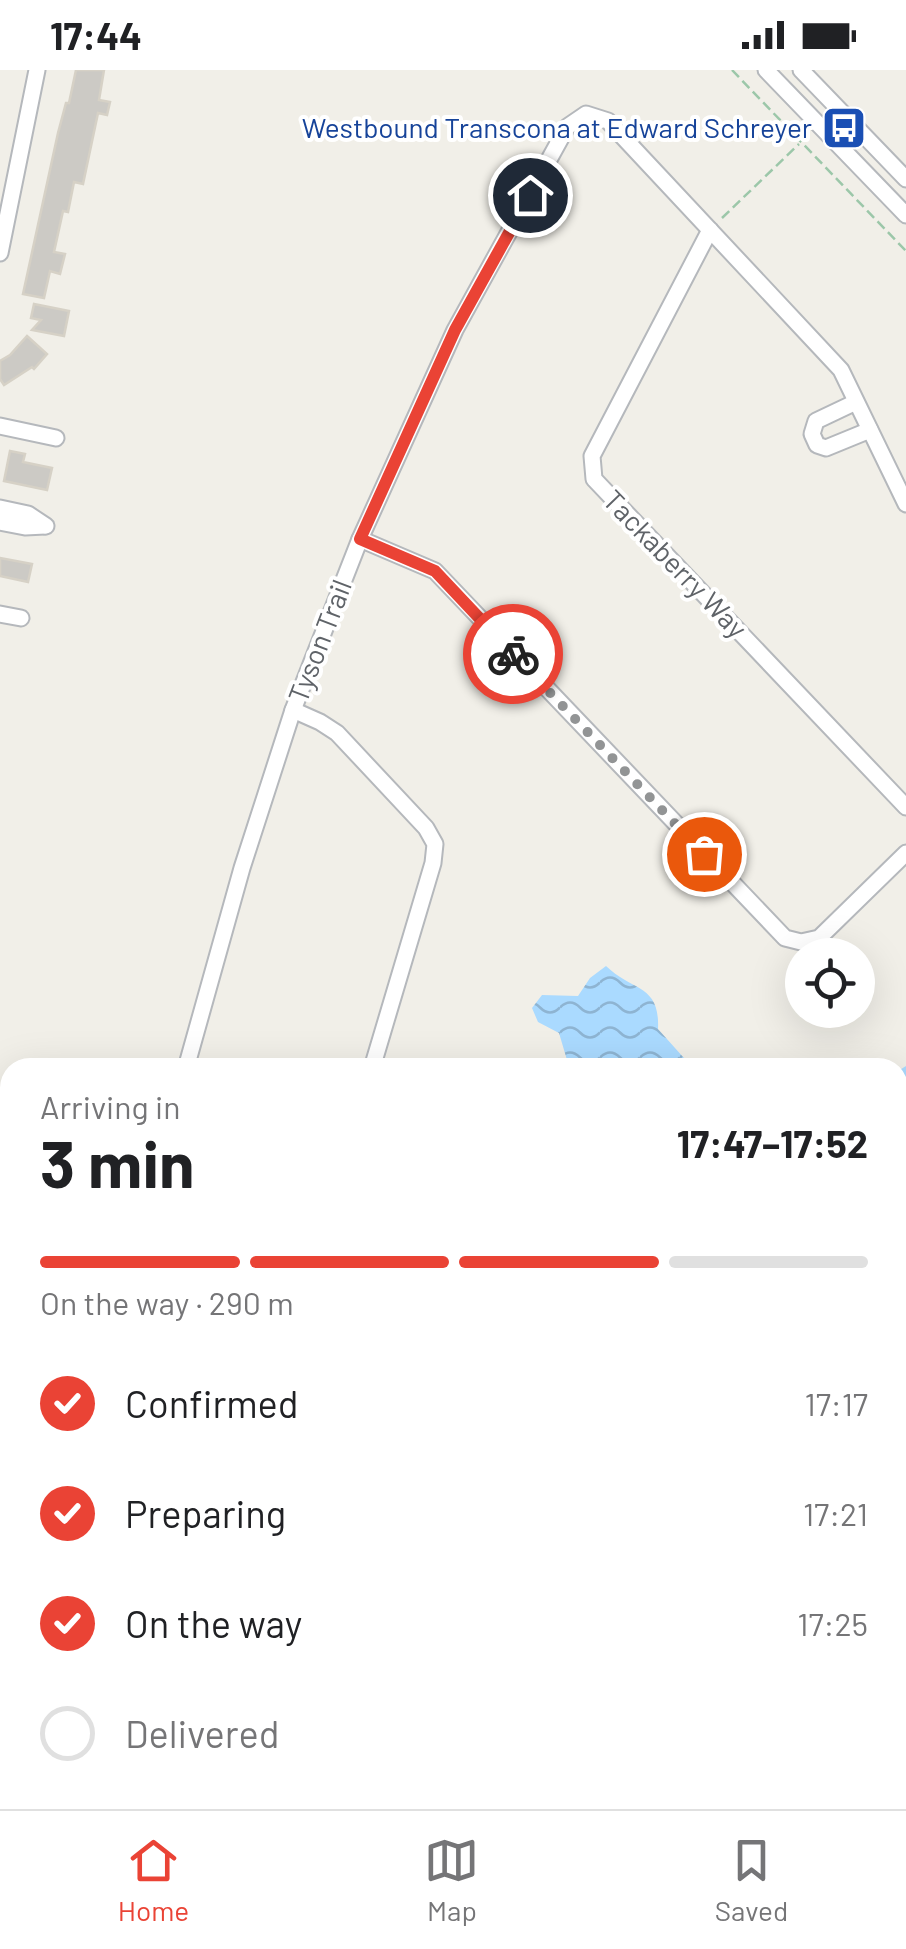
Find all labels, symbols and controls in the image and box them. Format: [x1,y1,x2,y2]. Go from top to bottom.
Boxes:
text: 17:44 [50,12,142,58]
bus stop icon: Westbound Transcona at Edward Schreyer [821,105,867,151]
place label: Westbound Transcona at Edward Schreyer [302,110,812,144]
pin [488,153,573,238]
icon: home [503,168,558,223]
street label: Tackaberry Way [597,482,755,644]
street label: Tyson Trail [280,574,358,707]
courier [463,604,563,704]
icon: bike [486,627,541,682]
pin [662,812,747,897]
icon: bag [677,827,732,882]
map controls [785,938,875,1028]
button: locate [785,938,875,1028]
text: Arriving in [40,1087,180,1125]
text: 17:47–17:52 [677,1120,868,1166]
text: 3 min [40,1123,195,1201]
text: On the way · 290 m [40,1283,294,1321]
icon: check [40,1376,95,1431]
text: Confirmed [125,1380,298,1426]
text: 17:17 [804,1384,868,1422]
icon: check [40,1486,95,1541]
text: Preparing [125,1490,286,1536]
text: 17:21 [803,1494,868,1532]
icon: check [40,1596,95,1651]
text: On the way [125,1600,302,1646]
text: 17:25 [797,1604,868,1642]
text: Delivered [125,1710,279,1756]
tab: Home [118,1833,189,1927]
tab: Map [424,1833,479,1927]
tab: Saved [715,1833,788,1927]

